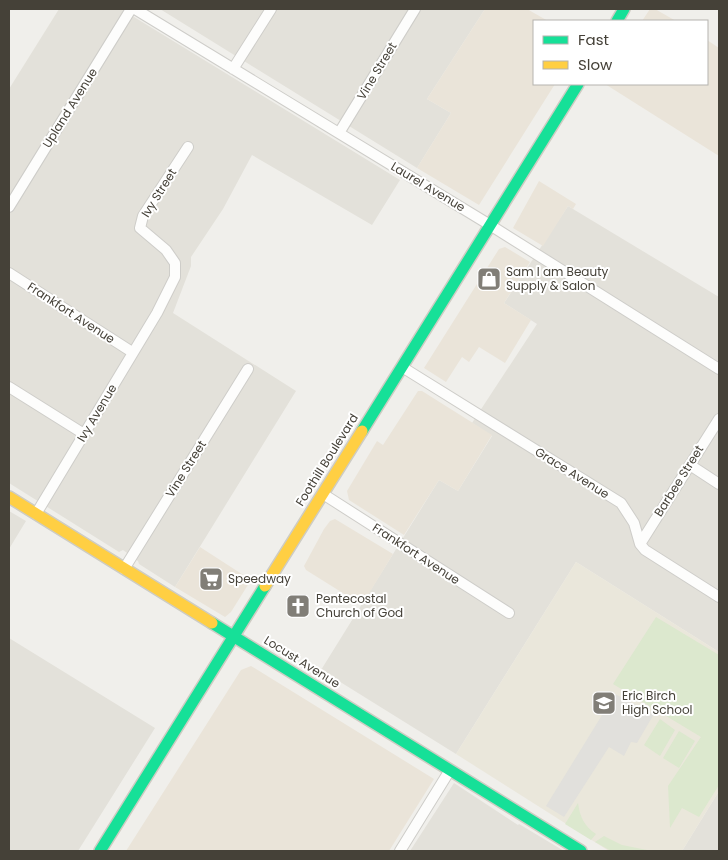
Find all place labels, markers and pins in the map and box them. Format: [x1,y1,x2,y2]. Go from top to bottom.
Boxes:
place label: Sam I am Beauty Supply & Salon [506,263,609,294]
shop icon: Sam I am Beauty Supply & Salon [476,266,502,292]
supermarket icon: Speedway [198,566,224,592]
place label: Speedway [228,570,291,587]
place label: Pentecostal Church of God [316,590,403,621]
church icon: Pentecostal Church of God [285,593,311,619]
place label: Eric Birch High School [622,687,693,718]
school or university icon: Eric Birch High School [591,690,617,716]

